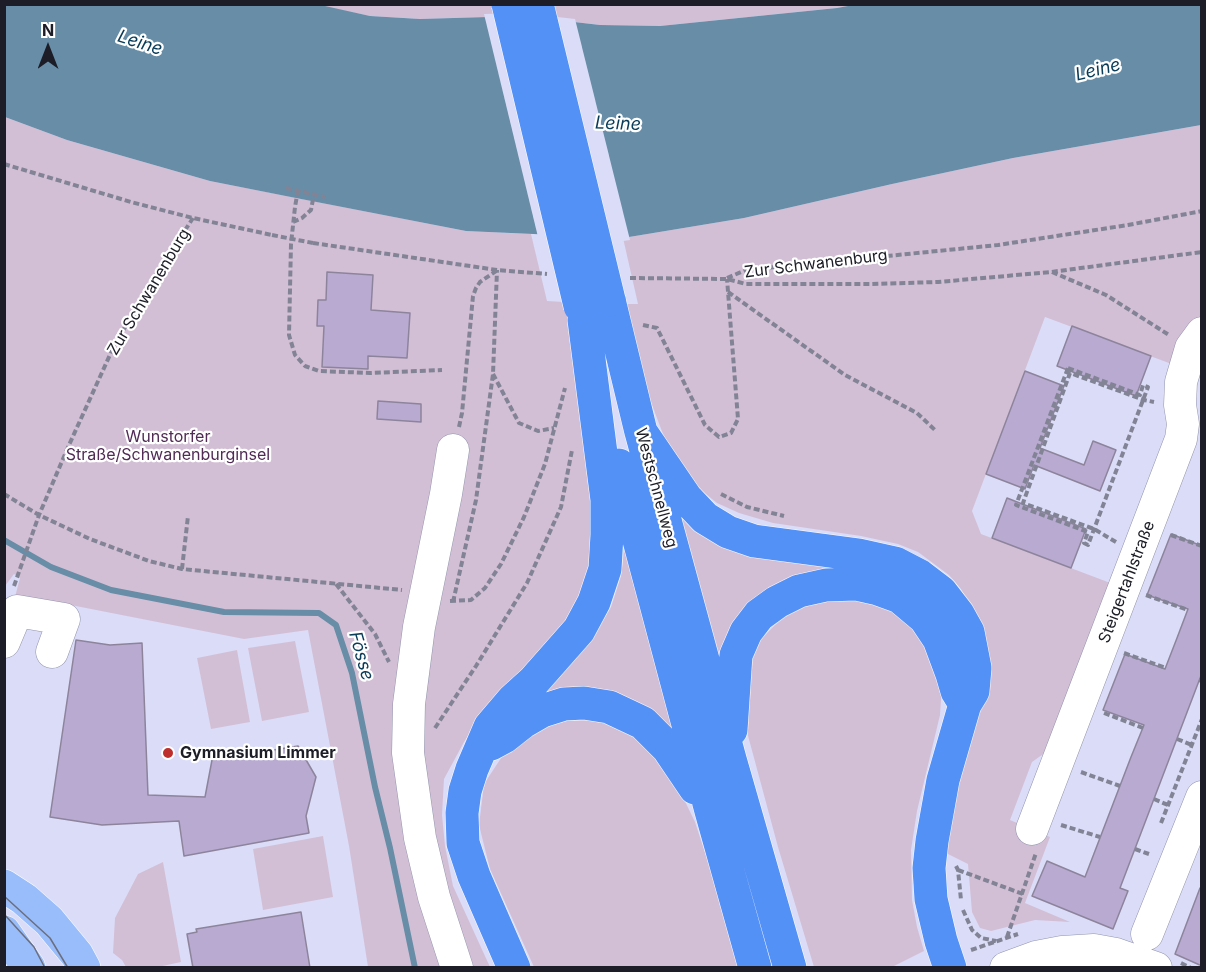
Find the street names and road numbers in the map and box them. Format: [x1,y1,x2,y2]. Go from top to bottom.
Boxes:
street label: Zur Schwanenburg [104,225,194,359]
street label: Zur Schwanenburg [743,246,889,282]
street label: Westschnellweg [631,426,681,550]
street label: Steigertahlstraße [1095,518,1159,646]

